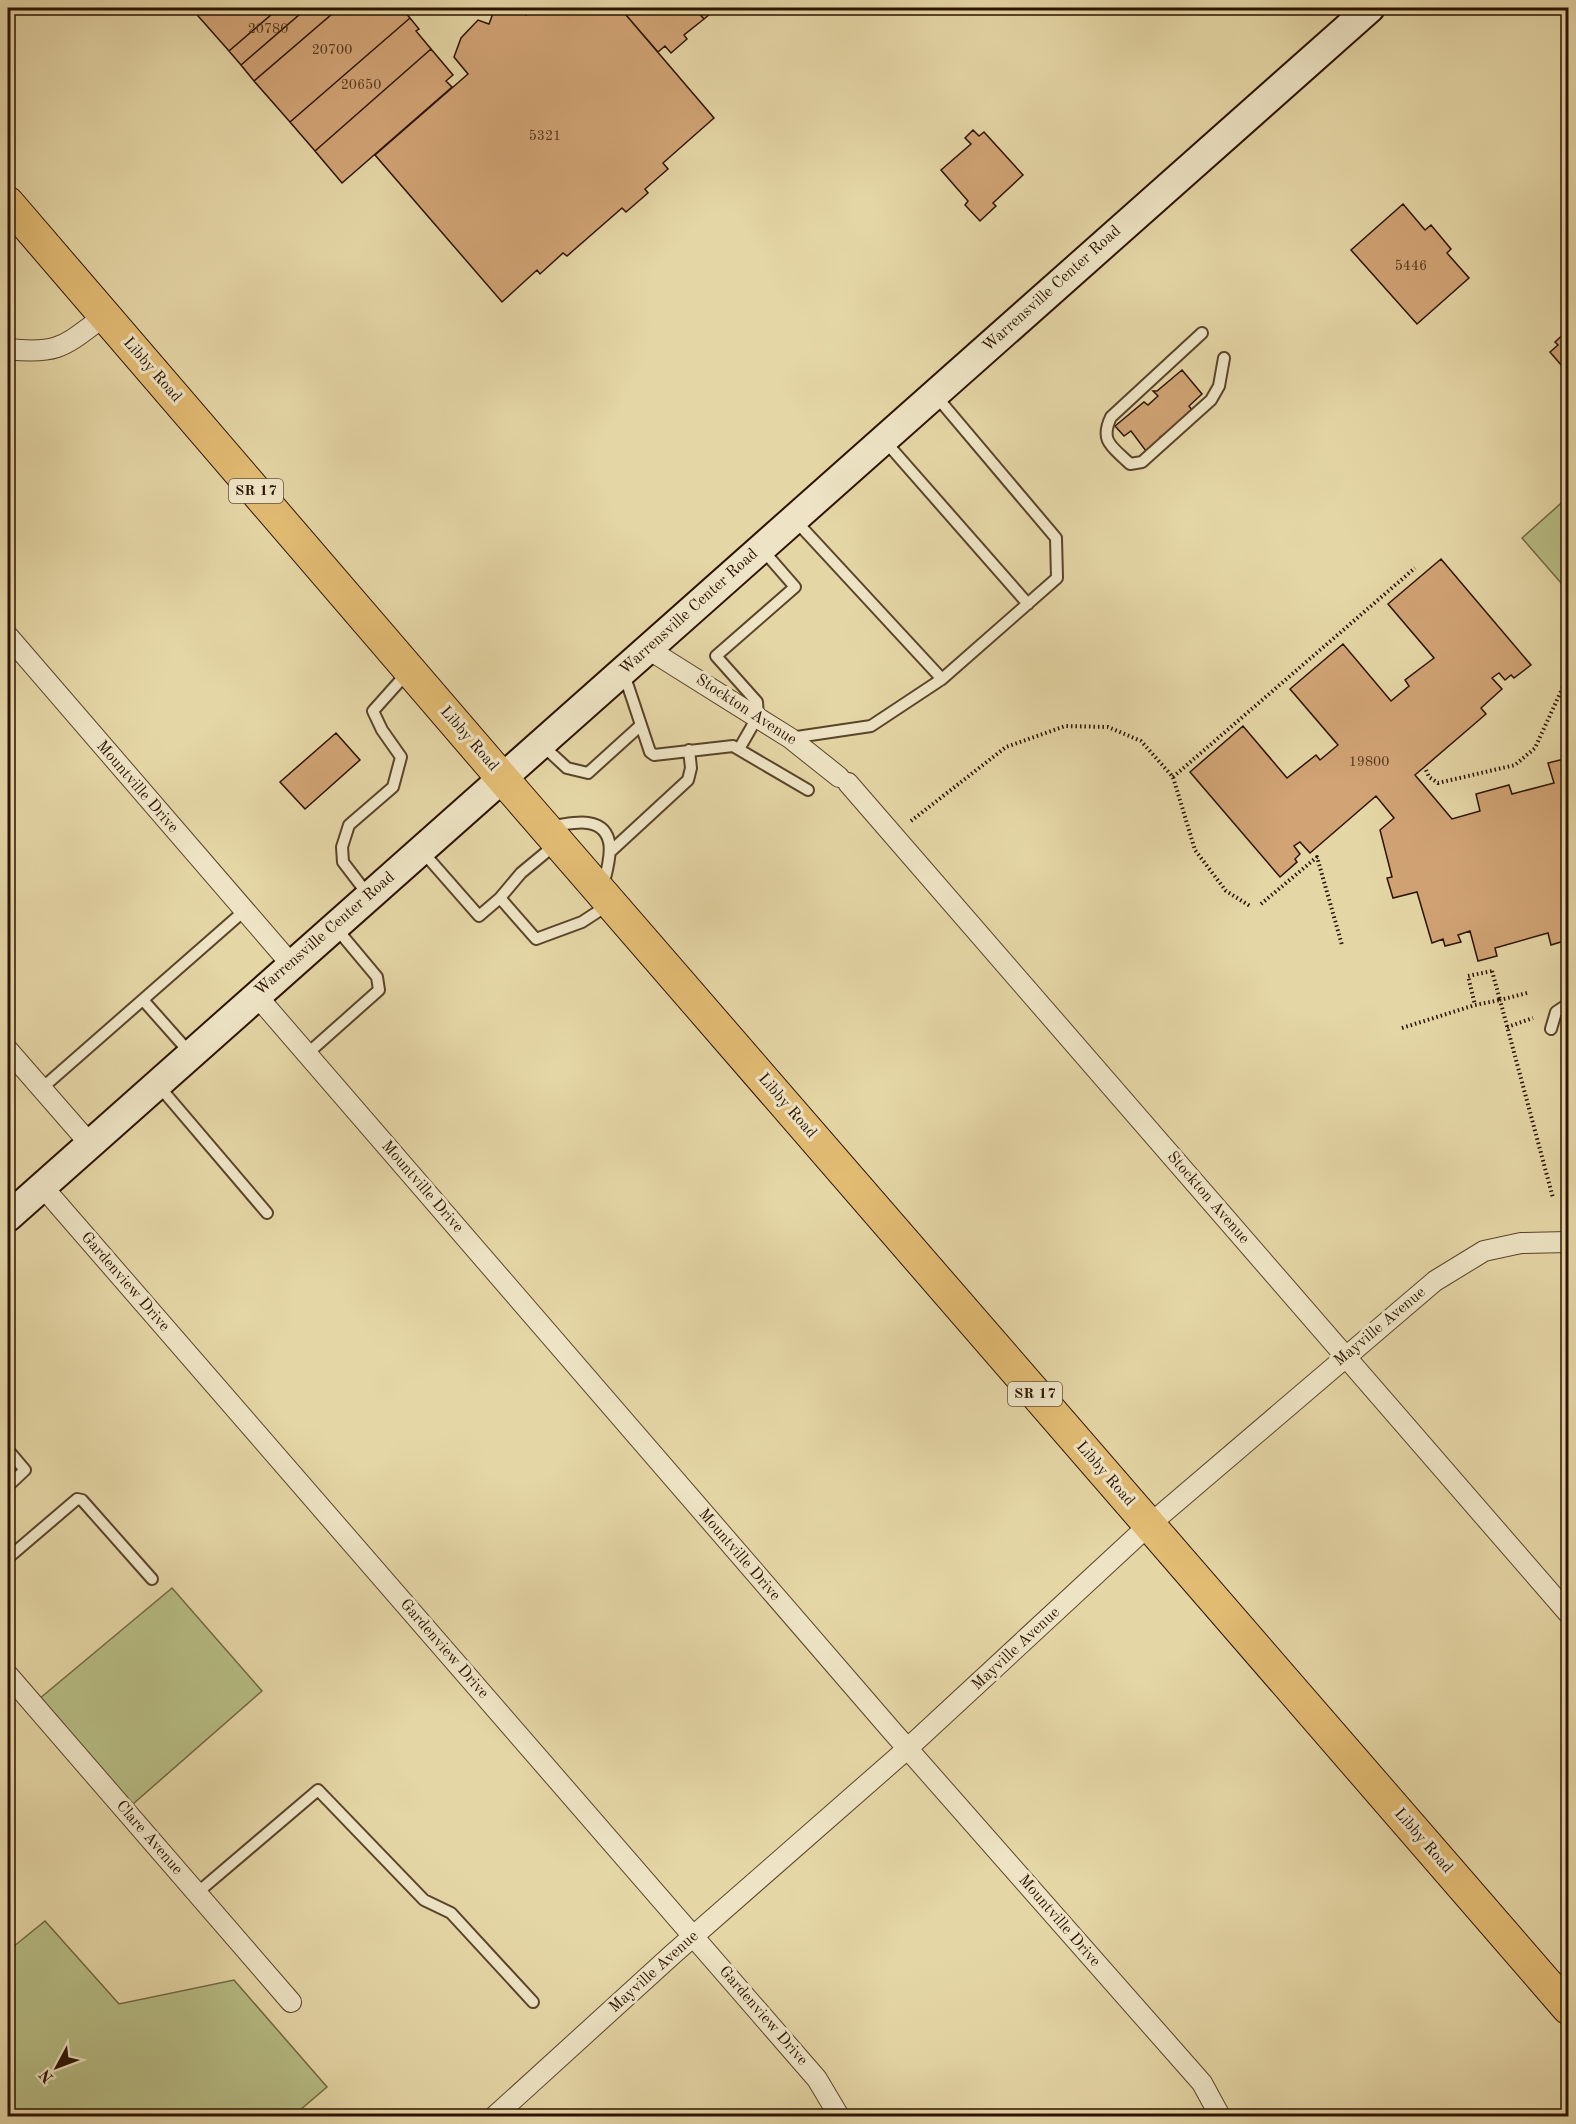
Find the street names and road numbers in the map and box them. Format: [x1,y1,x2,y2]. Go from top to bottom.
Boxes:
street label: Warrensville Center Road [980,223,1124,355]
street label: Libby Road [120,335,184,405]
road number: SR 17 [229,479,283,503]
street label: Warrensville Center Road [617,546,761,678]
street label: Stockton Avenue [693,672,799,748]
street label: Libby Road [437,704,501,774]
street label: Mountville Drive [93,738,181,836]
street label: Warrensville Center Road [252,869,398,999]
street label: Libby Road [755,1071,819,1141]
street label: Mountville Drive [378,1138,466,1236]
street label: Stockton Avenue [1164,1149,1252,1247]
street label: Gardenview Drive [78,1229,172,1335]
street label: Mayville Avenue [1331,1284,1429,1370]
road number: SR 17 [1008,1382,1062,1406]
street label: Libby Road [1073,1439,1137,1509]
street label: Mountville Drive [695,1506,783,1604]
street label: Gardenview Drive [397,1596,491,1702]
street label: Mayville Avenue [969,1604,1063,1694]
street label: Clare Avenue [113,1798,185,1878]
street label: Libby Road [1391,1806,1455,1876]
street label: Mountville Drive [1015,1872,1103,1970]
street label: Mayville Avenue [606,1928,702,2016]
street label: Gardenview Drive [716,1963,810,2069]

